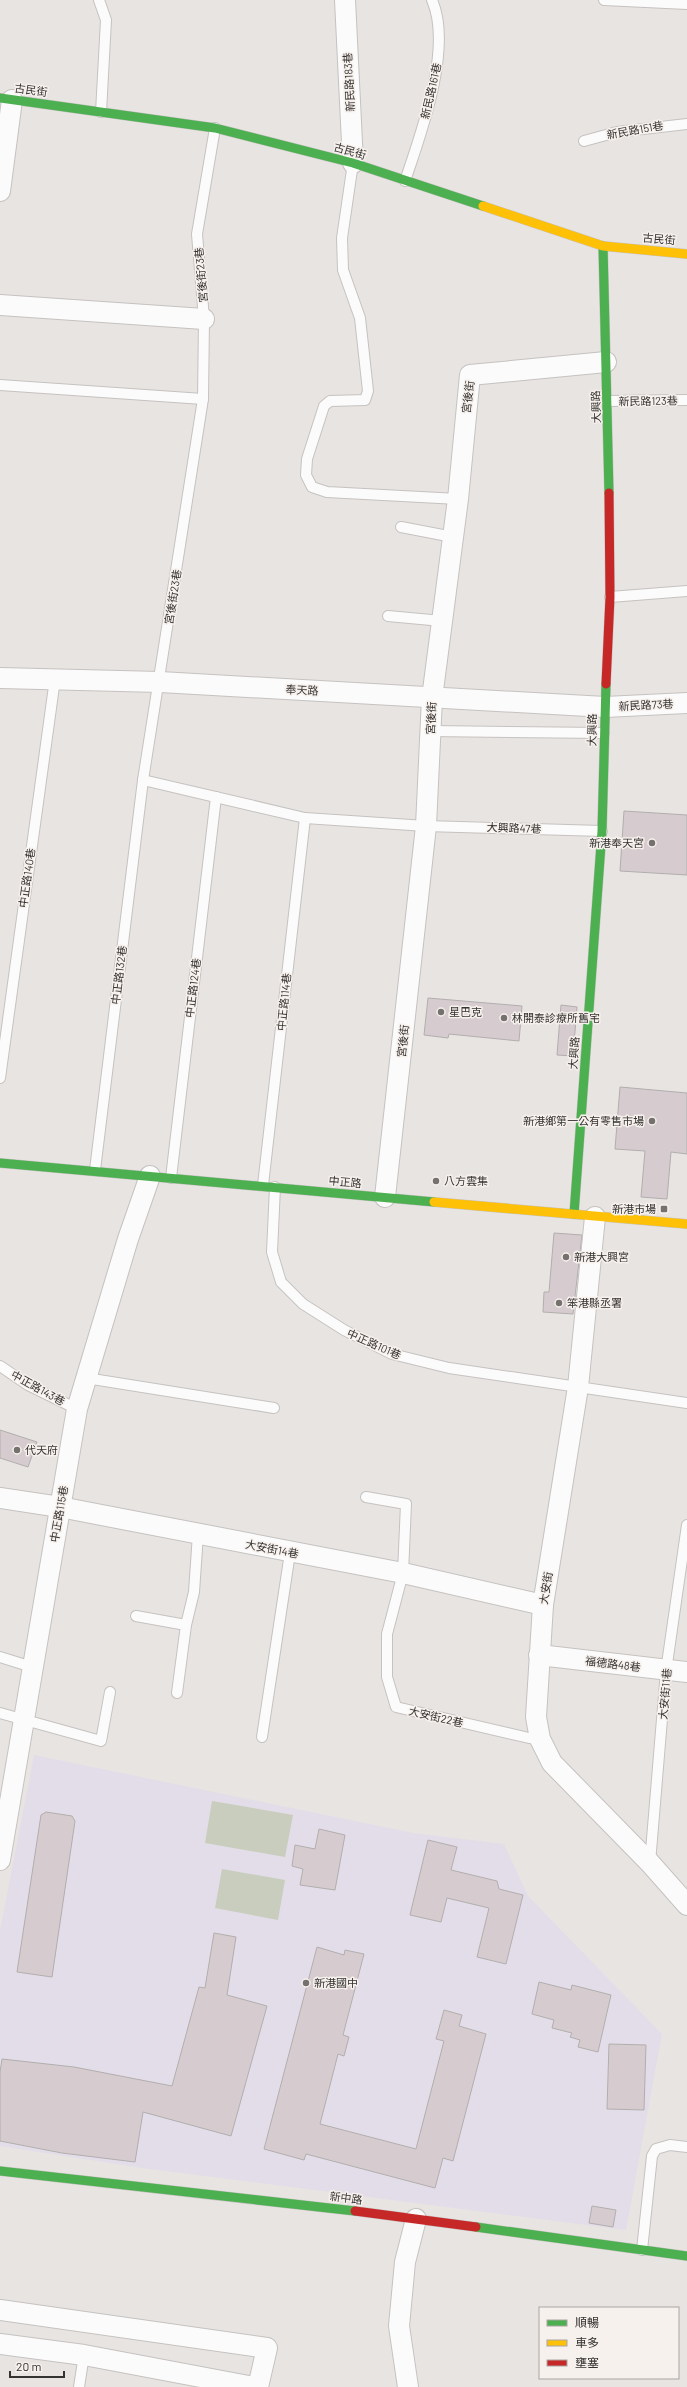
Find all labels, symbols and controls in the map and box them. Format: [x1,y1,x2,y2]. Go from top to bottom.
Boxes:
street label: 新民路183巷 [340,52,357,112]
street label: 新民路161巷 [418,62,443,120]
street label: 古民街 [14,81,48,98]
street label: 新民路151巷 [606,118,664,141]
street label: 古民街 [332,140,368,161]
street label: 古民街 [642,231,676,246]
street label: 宮後街23巷 [192,247,209,303]
street label: 宮後街 [459,380,476,414]
street label: 大興路 [588,390,603,424]
street label: 新民路123巷 [618,393,678,408]
street label: 宮後街23巷 [162,568,183,625]
street label: 奉天路 [285,682,319,697]
street label: 新民路73巷 [618,697,674,712]
street label: 宮後街 [423,701,438,735]
street label: 大興路 [585,713,598,747]
street label: 大興路47巷 [486,820,542,835]
place label: 新港奉天宮 [589,836,644,849]
marker: 新港奉天宮 [647,838,657,848]
street label: 中正路140巷 [16,847,37,909]
street label: 中正路132巷 [108,945,129,1005]
street label: 中正路124巷 [182,957,203,1018]
street label: 中正路114巷 [274,973,293,1031]
place label: 星巴克 [449,1005,482,1018]
marker: 星巴克 [436,1007,446,1017]
place label: 林開泰診療所舊宅 [512,1011,600,1024]
marker: 林開泰診療所舊宅 [499,1013,509,1023]
street label: 宮後街 [394,1024,411,1058]
street label: 大興路 [566,1036,581,1070]
place label: 新港鄉第一公有零售市場 [523,1114,644,1127]
marker: 新港鄉第一公有零售市場 [647,1116,657,1126]
street label: 中正路 [328,1174,362,1189]
place label: 八方雲集 [444,1174,488,1187]
marker: 八方雲集 [431,1176,441,1186]
place label: 新港市場 [612,1202,656,1215]
marker: 新港市場 [659,1204,669,1214]
place label: 新港大興宮 [574,1250,629,1263]
marker: 新港大興宮 [561,1252,571,1262]
place label: 笨港縣丞署 [567,1296,622,1309]
marker: 笨港縣丞署 [554,1298,564,1308]
street label: 中正路101巷 [345,1326,403,1361]
street label: 中正路143巷 [9,1367,67,1408]
place label: 代天府 [25,1443,58,1456]
marker: 代天府 [12,1445,22,1455]
street label: 中正路115巷 [47,1485,70,1543]
street label: 大安街14巷 [244,1537,300,1560]
street label: 大安街 [537,1571,555,1605]
street label: 福德路48巷 [585,1654,642,1673]
street label: 大安街11巷 [656,1668,673,1720]
street label: 大安街22巷 [407,1704,465,1729]
place label: 新港國中 [314,1976,358,1989]
marker: 新港國中 [301,1978,311,1988]
street label: 新中路 [329,2189,363,2206]
legend [539,2307,679,2379]
text: 順暢 [575,2315,599,2329]
text: 車多 [575,2335,599,2349]
scale bar [10,2353,64,2379]
text: 壅塞 [575,2355,599,2369]
text: 20 m [16,2359,42,2373]

